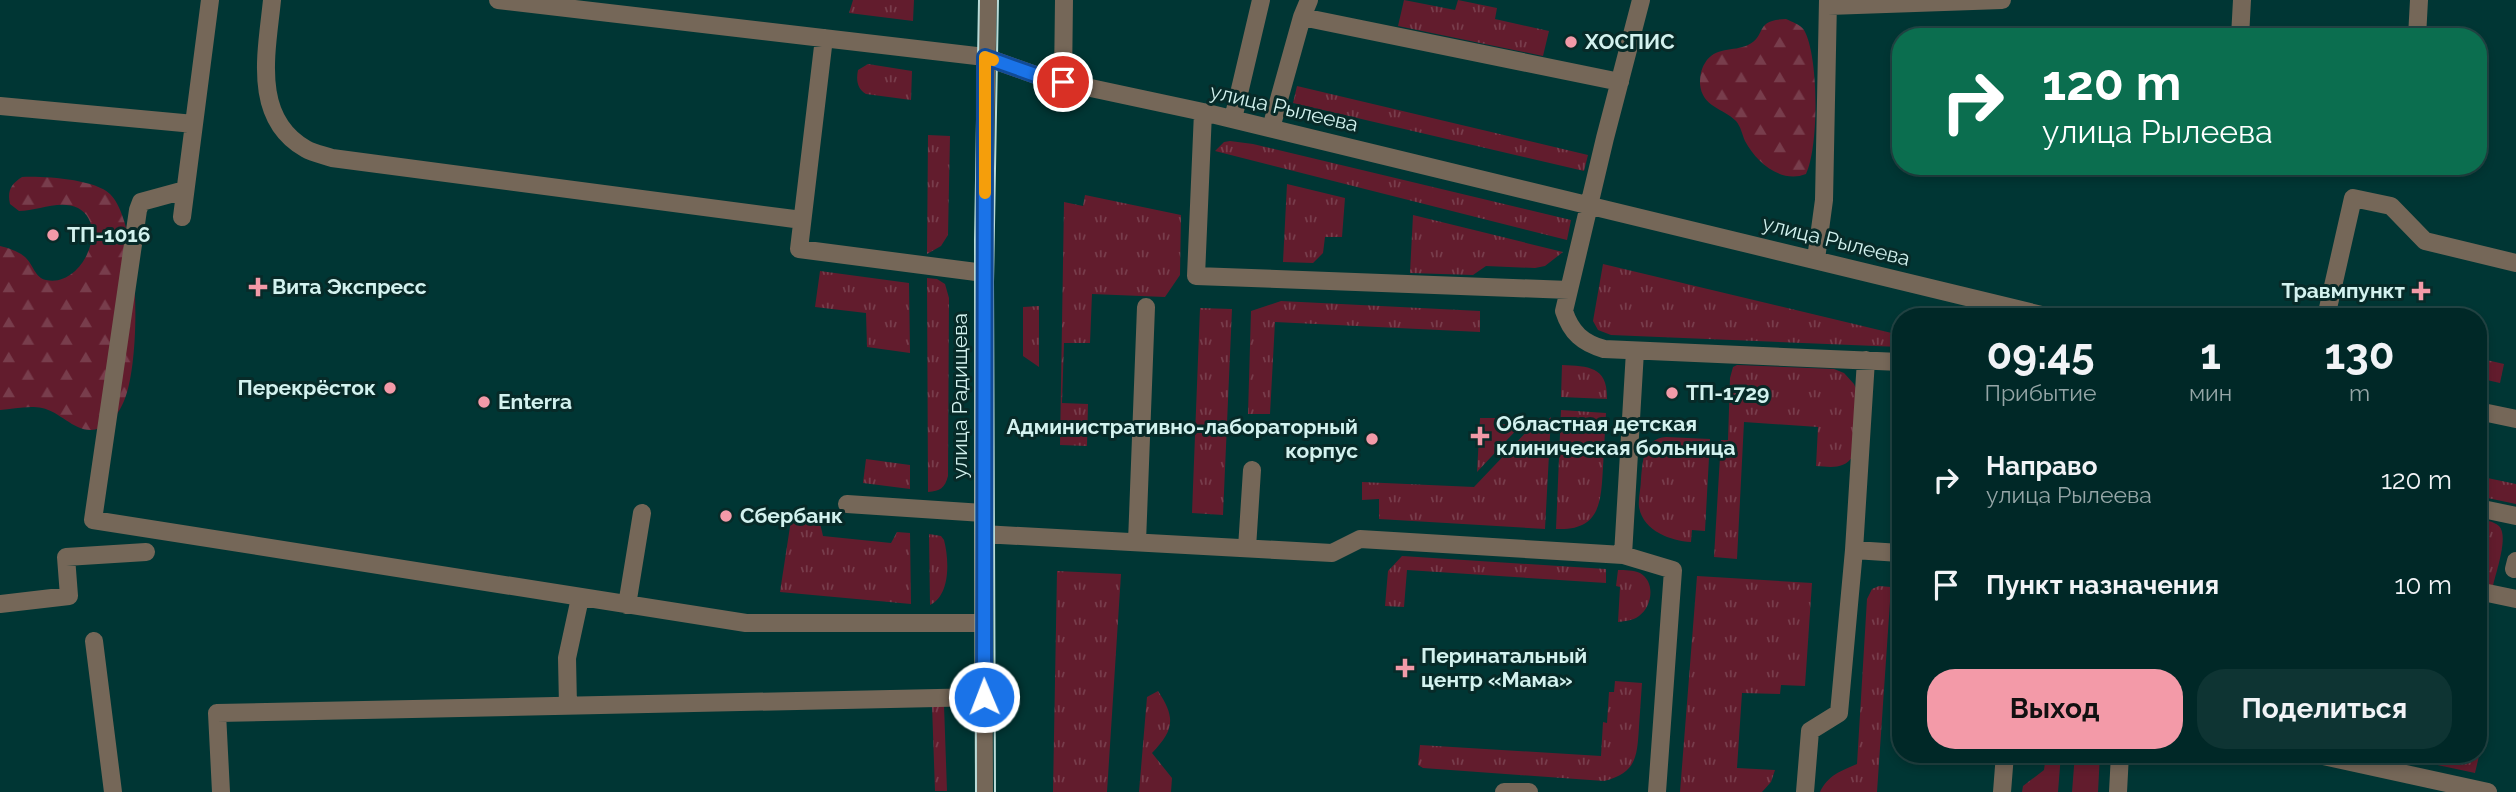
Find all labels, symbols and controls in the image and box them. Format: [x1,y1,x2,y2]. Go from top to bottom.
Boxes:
place label: ХОСПИС [1584,29,1675,54]
marker: ХОСПИС [1563,34,1579,50]
pin [1033,52,1093,112]
text: 120 m [2042,54,2181,111]
icon: right [1927,56,2018,147]
icon: arrive [1044,63,1082,101]
street label: улица Рылеева [1208,78,1361,137]
text: улица Рылеева [2042,113,2273,150]
street label: улица Рылеева [1760,210,1913,271]
place label: ТП-1016 [67,222,150,247]
marker: ТП-1016 [45,227,61,243]
place label: Вита Экспресс [272,274,427,299]
place label: Травмпункт [2281,278,2406,303]
marker: Вита Экспресс [250,279,266,295]
marker: Травмпункт [2411,281,2431,301]
street label: улица Радищева [947,313,972,479]
text: 09:45 [1986,330,2095,379]
text: 1 [2200,330,2221,379]
text: 130 [2325,330,2395,379]
place label: Перекрёсток [237,375,376,400]
text: Прибытие [1984,379,2096,406]
text: мин [2189,379,2232,406]
text: m [2349,379,2370,406]
marker: Перекрёсток [382,380,398,396]
place label: ТП-1729 [1686,380,1769,405]
marker: ТП-1729 [1664,385,1680,401]
place label: Enterra [498,389,572,414]
marker: Enterra [476,394,492,410]
place label: Областная детская клиническая больница [1496,411,1735,460]
place label: Административно-лабораторный корпус [1006,414,1358,463]
marker: Областная детская клиническая больница [1470,426,1490,446]
marker: Административно-лабораторный корпус [1364,431,1380,447]
text: Направо [1986,451,2097,481]
icon: right [1927,461,1965,499]
text: 120 m [2381,465,2452,495]
text: улица Рылеева [1986,481,2152,508]
place label: Сбербанк [740,503,843,528]
marker: Сбербанк [718,508,734,524]
icon: arrive [1927,566,1965,604]
text: Пункт назначения [1986,570,2219,600]
text: 10 m [2394,570,2452,600]
place label: Перинатальный центр «Мама» [1421,643,1587,692]
marker: Перинатальный центр «Мама» [1395,658,1415,678]
position arrow [947,660,1021,734]
button: Выход [1927,669,2183,749]
button: Поделиться [2197,669,2452,749]

